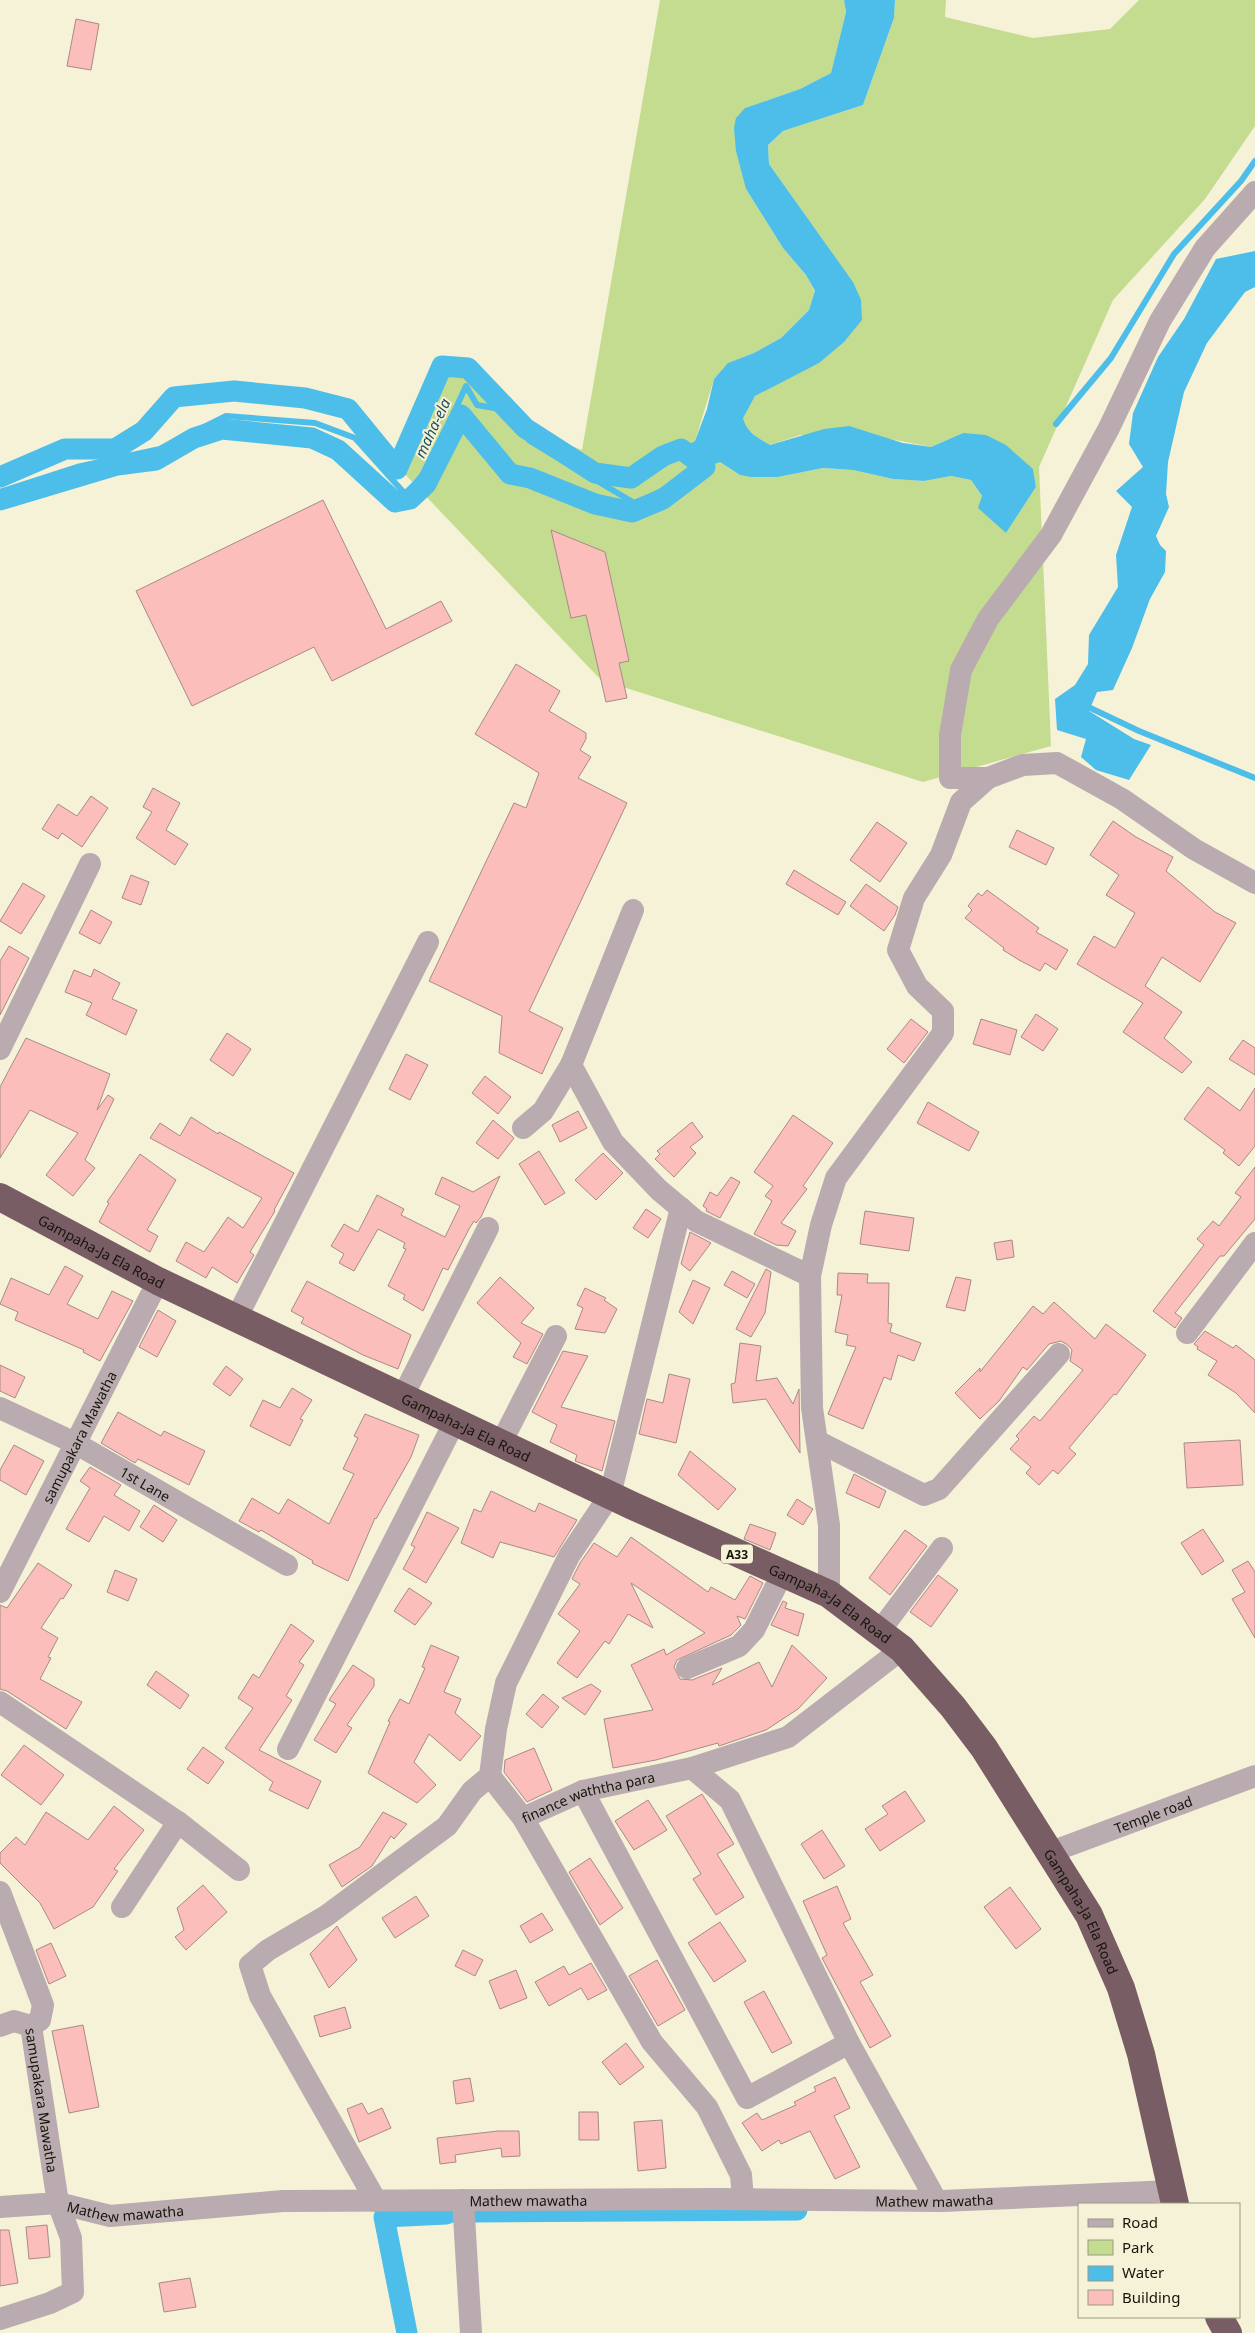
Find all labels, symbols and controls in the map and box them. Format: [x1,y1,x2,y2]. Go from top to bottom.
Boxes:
water label: maha-ela [410,395,455,461]
street label: Gampaha-Ja Ela Road [35,1210,168,1292]
street label: samupakara Mawatha [37,1367,120,1506]
street label: Gampaha-Ja Ela Road [399,1388,534,1466]
street label: 1st Lane [117,1462,174,1506]
road number: A33 [721,1545,753,1564]
street label: Gampaha-Ja Ela Road [766,1559,895,1647]
street label: finance waththa para [518,1767,656,1827]
street label: Temple road [1111,1791,1195,1837]
street label: Gampaha-Ja Ela Road [1040,1845,1123,1977]
street label: samupakara Mawatha [22,2026,63,2174]
street label: Mathew mawatha [875,2189,994,2211]
street label: Mathew mawatha [469,2190,587,2210]
street label: Mathew mawatha [65,2196,185,2226]
legend [1078,2203,1240,2318]
text: Road [1122,2212,1158,2232]
text: Park [1122,2237,1154,2257]
text: Water [1122,2262,1164,2282]
text: Building [1122,2287,1180,2307]

